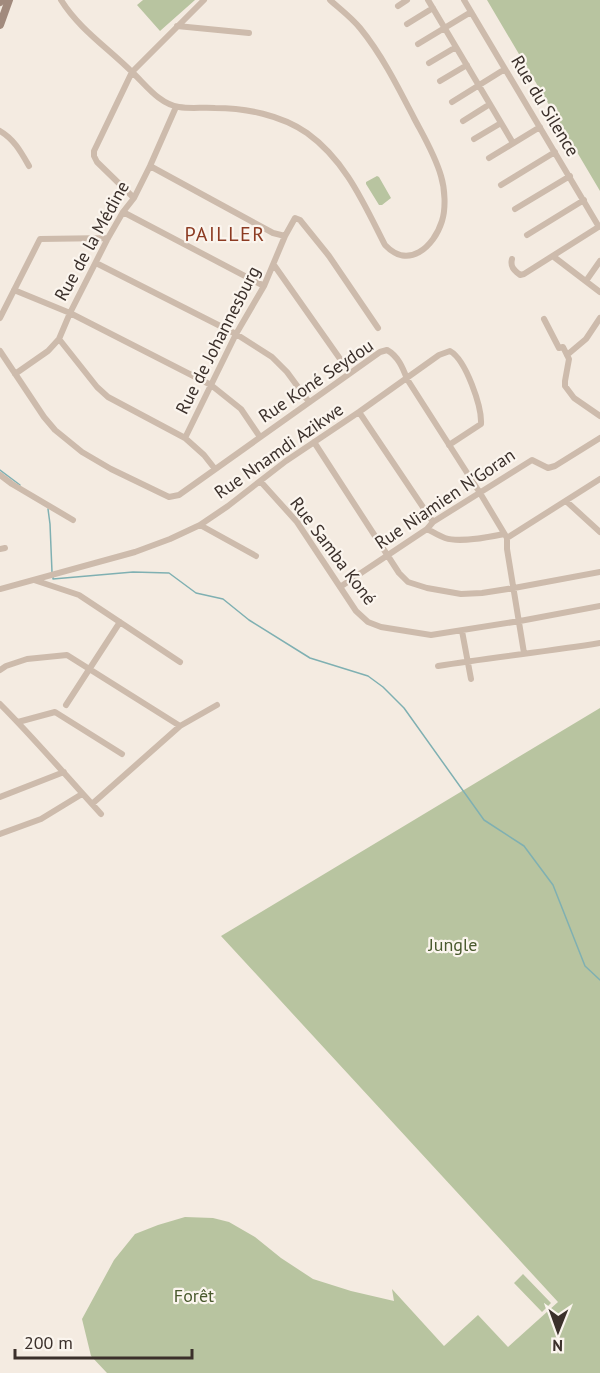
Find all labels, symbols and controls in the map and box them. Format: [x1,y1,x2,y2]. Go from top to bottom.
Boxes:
street label: Rue du Silence [506,51,585,160]
street label: Rue de la Médine [49,177,134,305]
district label: PAILLER [184,221,266,247]
street label: Rue de Johannesburg [170,262,265,418]
street label: Rue Koné Seydou [254,334,377,427]
street label: Rue Nnamdi Azikwe [210,398,348,504]
street label: Rue Niamien N'Goran [370,443,519,554]
street label: Rue Samba Koné [285,492,382,609]
park label: Jungle [428,933,477,956]
park label: Forêt [174,1284,214,1307]
north arrow [528,1301,588,1361]
scale bar [15,1322,192,1360]
text: 200 m [24,1331,73,1354]
text: N [552,1336,563,1356]

